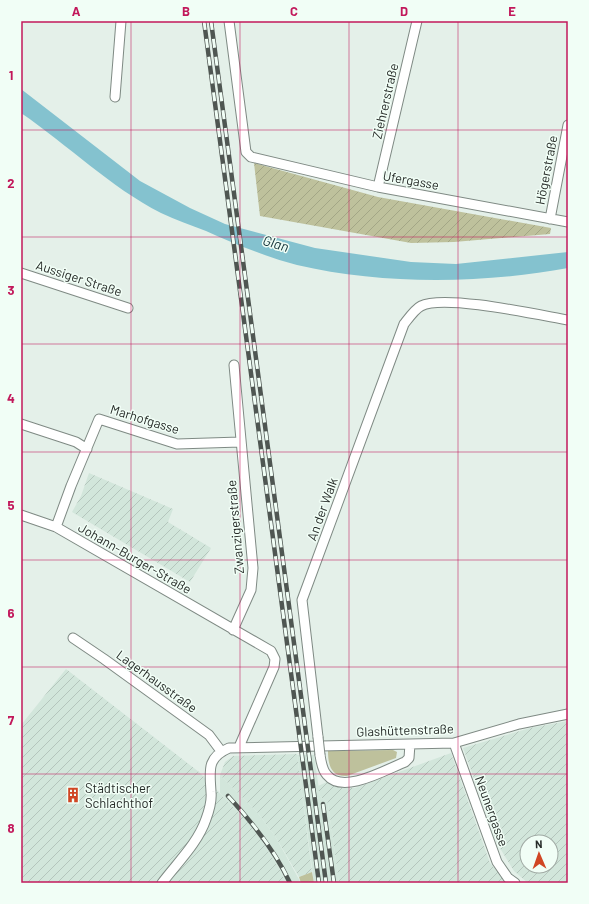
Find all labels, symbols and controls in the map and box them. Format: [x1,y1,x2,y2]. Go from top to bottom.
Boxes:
text: A [72,3,81,19]
text: B [182,3,190,19]
text: C [290,3,298,19]
text: D [400,3,408,19]
text: E [508,3,516,19]
street label: Ziehrerstraße [369,62,401,140]
text: 1 [9,67,13,83]
street label: Högerstraße [531,134,561,206]
street label: Ufergasse [382,167,440,193]
text: 2 [7,175,15,191]
water label: Glan [261,231,291,255]
street label: Aussiger Straße [34,257,124,299]
text: 3 [7,282,15,298]
text: 4 [7,390,15,406]
street label: Marhofgasse [108,401,182,437]
street label: An der Walk [303,475,341,543]
street label: Zwanzigerstraße [223,479,247,575]
text: 5 [7,497,15,513]
street label: Johann-Burger-Straße [75,519,195,597]
text: 6 [8,605,15,621]
street label: Lagerhausstraße [114,646,201,716]
text: 7 [8,712,15,728]
street label: Glashüttenstraße [356,720,454,740]
street label: Neunergasse [472,774,512,849]
place label: Städtischer Schlachthof [85,780,153,811]
building icon: Städtischer Schlachthof [64,786,82,804]
text: 8 [7,820,15,836]
north arrow [519,834,559,874]
text: N [535,837,543,850]

